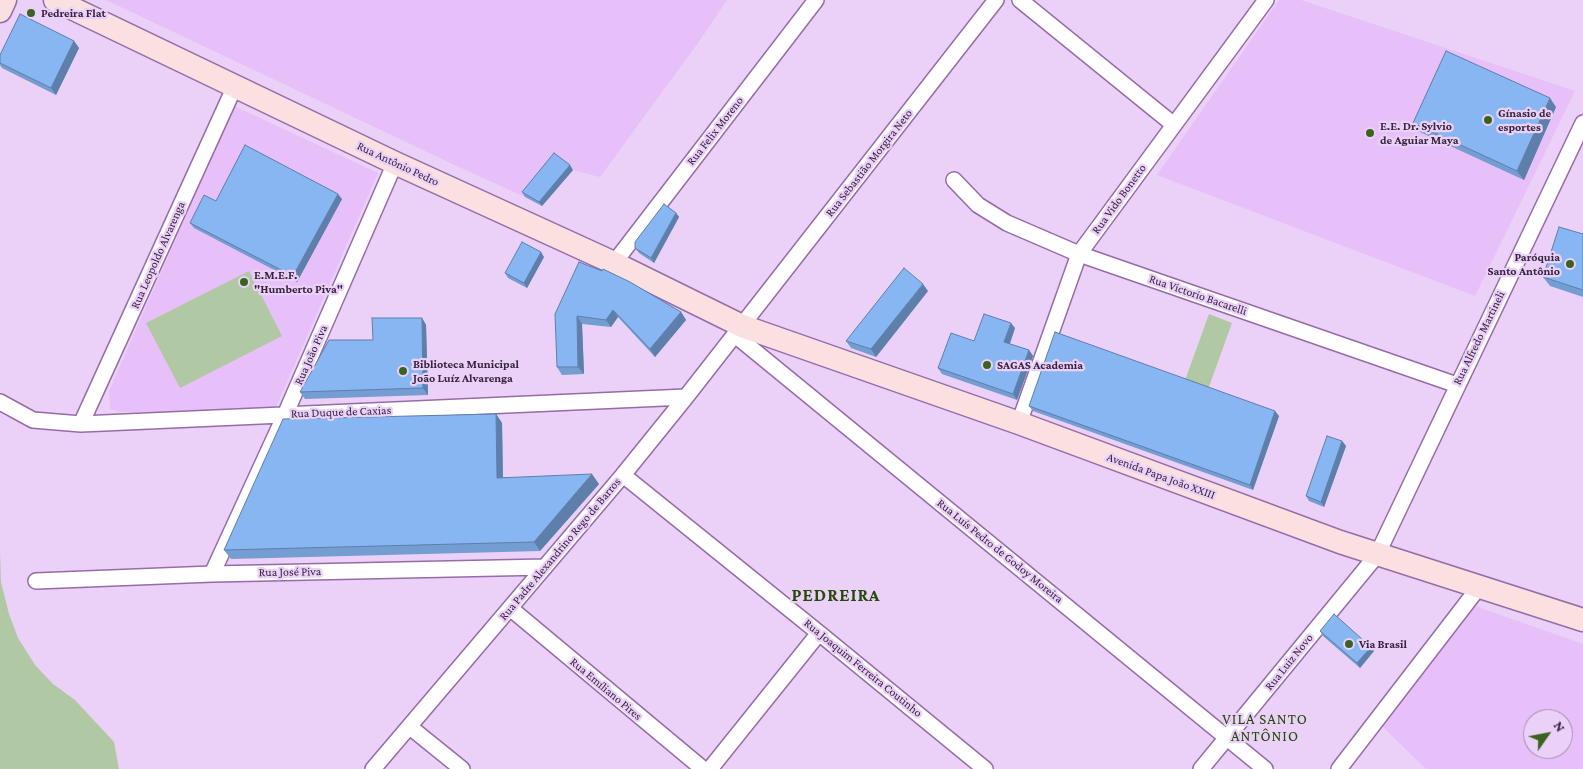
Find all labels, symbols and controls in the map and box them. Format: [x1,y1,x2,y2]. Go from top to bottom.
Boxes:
place label: Pedreira Flat [41,6,106,20]
marker: Pedreira Flat [25,7,37,19]
street label: Rua Felix Moreno [684,94,746,168]
street label: Rua Sebastião Morgira Neto [823,106,915,220]
place label: Gínasio de esportes [1498,106,1551,134]
marker: Gínasio de esportes [1482,114,1494,126]
place label: E.E. Dr. Sylvio de Aguiar Maya [1380,119,1459,147]
marker: E.E. Dr. Sylvio de Aguiar Maya [1364,127,1376,139]
street label: Rua Antônio Pedro [355,139,441,189]
street label: Rua Vido Bonetto [1089,161,1149,237]
street label: Rua Leopoldo Alvarenga [128,199,188,311]
place label: Paróquia Santo Antônio [1487,250,1560,278]
marker: Paróquia Santo Antônio [1564,258,1576,270]
place label: E.M.E.F. "Humberto Piva" [254,268,343,296]
street label: Rua Victorio Bacarelli [1147,272,1249,318]
marker: E.M.E.F. "Humberto Piva" [238,276,250,288]
street label: Rua Alfredo Martineli [1450,289,1508,387]
street label: Rua João Piva [291,323,331,387]
place label: Biblioteca Municipal João Luíz Alvarenga [413,357,519,385]
place label: SAGAS Academia [997,358,1083,372]
marker: SAGAS Academia [981,359,993,371]
marker: Biblioteca Municipal João Luíz Alvarenga [397,365,409,377]
street label: Rua Duque de Caxias [291,403,391,421]
street label: Avenida Papa João XXIII [1105,450,1217,502]
street label: Rua Padre Alexandrino Rego de Barros [496,475,624,623]
street label: Rua Luís Pedro de Godoy Moreira [934,496,1066,606]
street label: Rua José Piva [259,564,321,580]
district label: PEDREIRA [791,584,881,606]
street label: Rua Joaquim Ferreira Coutinho [801,616,925,720]
street label: Rua Luiz Novo [1262,631,1316,693]
place label: Via Brasil [1359,637,1407,651]
marker: Via Brasil [1343,638,1355,650]
street label: Rua Emíliano Pires [567,655,645,723]
north arrow [1523,709,1573,759]
district label: VILA SANTO ANTÔNIO [1221,710,1309,745]
text: N [1550,718,1569,735]

